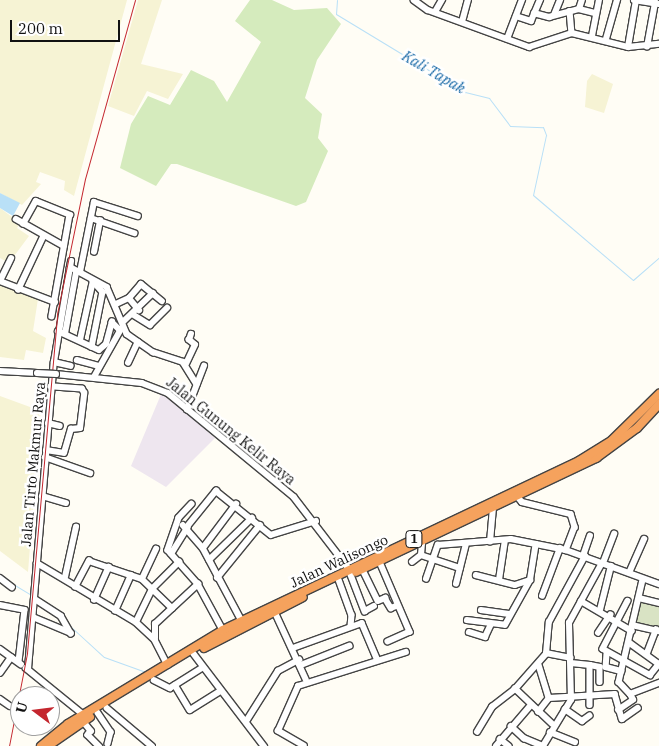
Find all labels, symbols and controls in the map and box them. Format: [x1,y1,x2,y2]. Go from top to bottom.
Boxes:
scale bar [12,10,122,42]
text: 200 m [18,19,63,38]
water label: Kali Tapak [399,47,469,97]
street label: Jalan Gunung Kelir Raya [163,374,299,488]
street label: Jalan Tirto Makmur Raya [17,381,49,547]
road number: 1 [405,530,423,548]
street label: Jalan Walisongo [287,531,391,591]
north arrow [10,686,60,736]
text: U [11,700,32,715]

